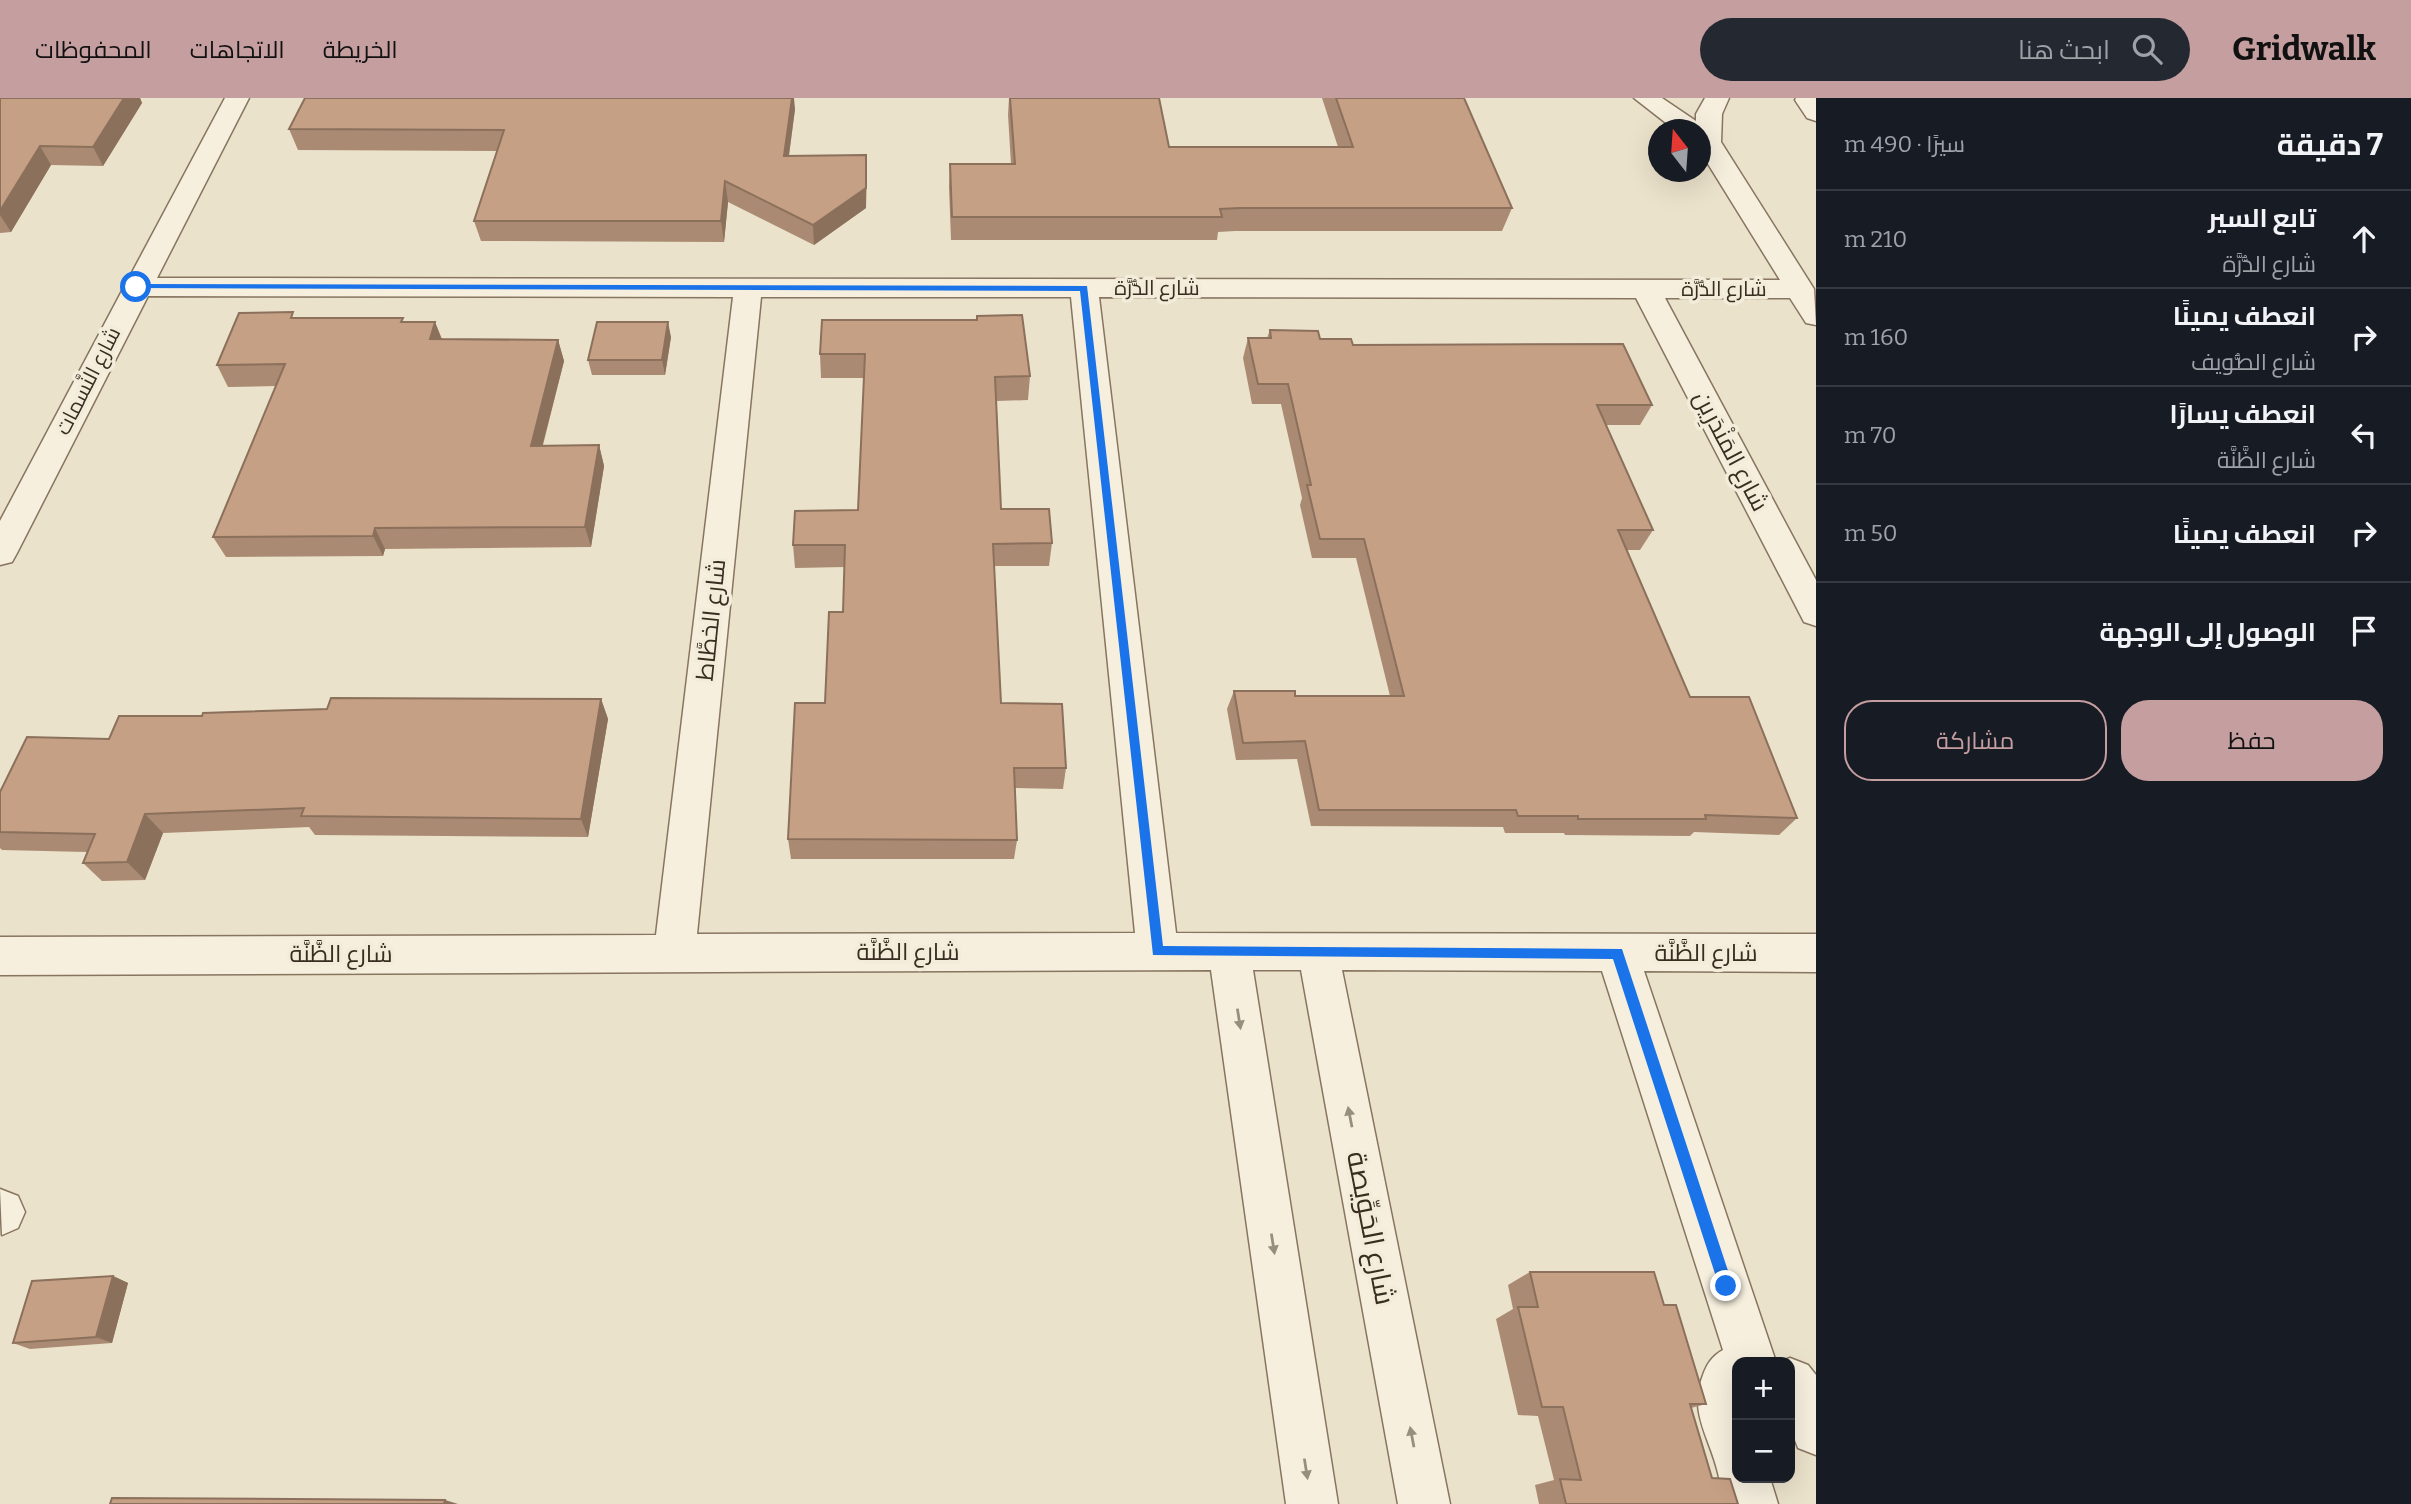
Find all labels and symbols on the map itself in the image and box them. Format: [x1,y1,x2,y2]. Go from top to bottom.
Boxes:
north arrow [1648,119,1711,182]
route start [120,271,151,302]
street label: شارع الدُّرَّة [1114,275,1200,302]
street label: شارع الدُّرَّة [1681,276,1767,303]
street label: شارع النَّسمات [49,323,127,440]
street label: شارع المَنْدَرِين [1686,386,1774,517]
street label: شارع الخطَّاط [691,558,733,682]
street label: شارع الظَّنَّة [856,938,960,968]
street label: شارع الظَّنَّة [1654,939,1758,969]
street label: شارع الظَّنَّة [289,940,393,970]
one-way arrow [1234,1008,1245,1030]
one-way arrow [1344,1106,1355,1128]
street label: شارع الحَوِّيصة [1338,1148,1402,1308]
one-way arrow [1268,1233,1279,1255]
route end [1710,1270,1741,1301]
one-way arrow [1406,1426,1417,1448]
one-way arrow [1301,1458,1312,1480]

